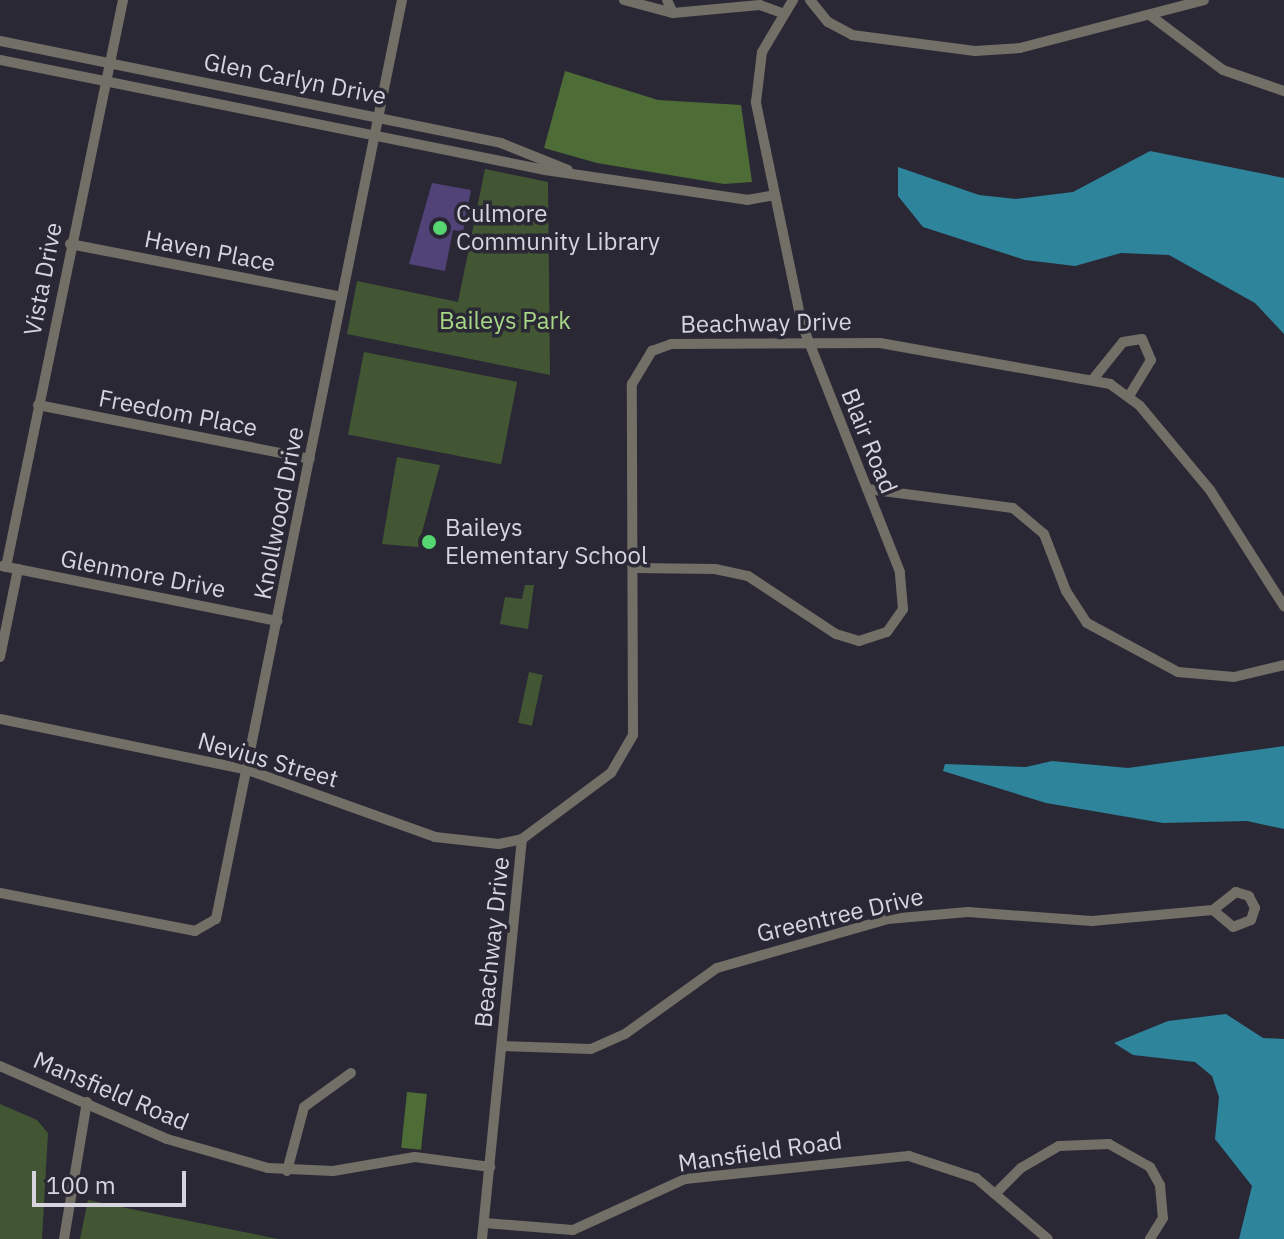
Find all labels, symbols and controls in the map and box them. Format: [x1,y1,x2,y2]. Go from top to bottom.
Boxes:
street label: Glen Carlyn Drive [201,47,389,111]
place label: Culmore Community Library [456,200,660,256]
marker: Culmore Community Library [431,219,449,237]
street label: Vista Drive [18,220,68,338]
street label: Haven Place [142,224,278,278]
park label: Baileys Park [439,307,571,335]
street label: Beachway Drive [680,307,852,339]
street label: Freedom Place [96,384,260,442]
street label: Blair Road [835,384,903,498]
street label: Knollwood Drive [248,424,310,602]
place label: Baileys Elementary School [445,514,647,570]
marker: Baileys Elementary School [420,533,438,551]
street label: Glenmore Drive [58,544,228,604]
street label: Nevius Street [195,726,341,794]
street label: Beachway Drive [469,855,515,1029]
street label: Greentree Drive [754,882,926,948]
street label: Mansfield Road [29,1045,193,1137]
street label: Mansfield Road [676,1126,844,1178]
scale bar [36,1155,190,1205]
text: 100 m [46,1169,116,1201]

